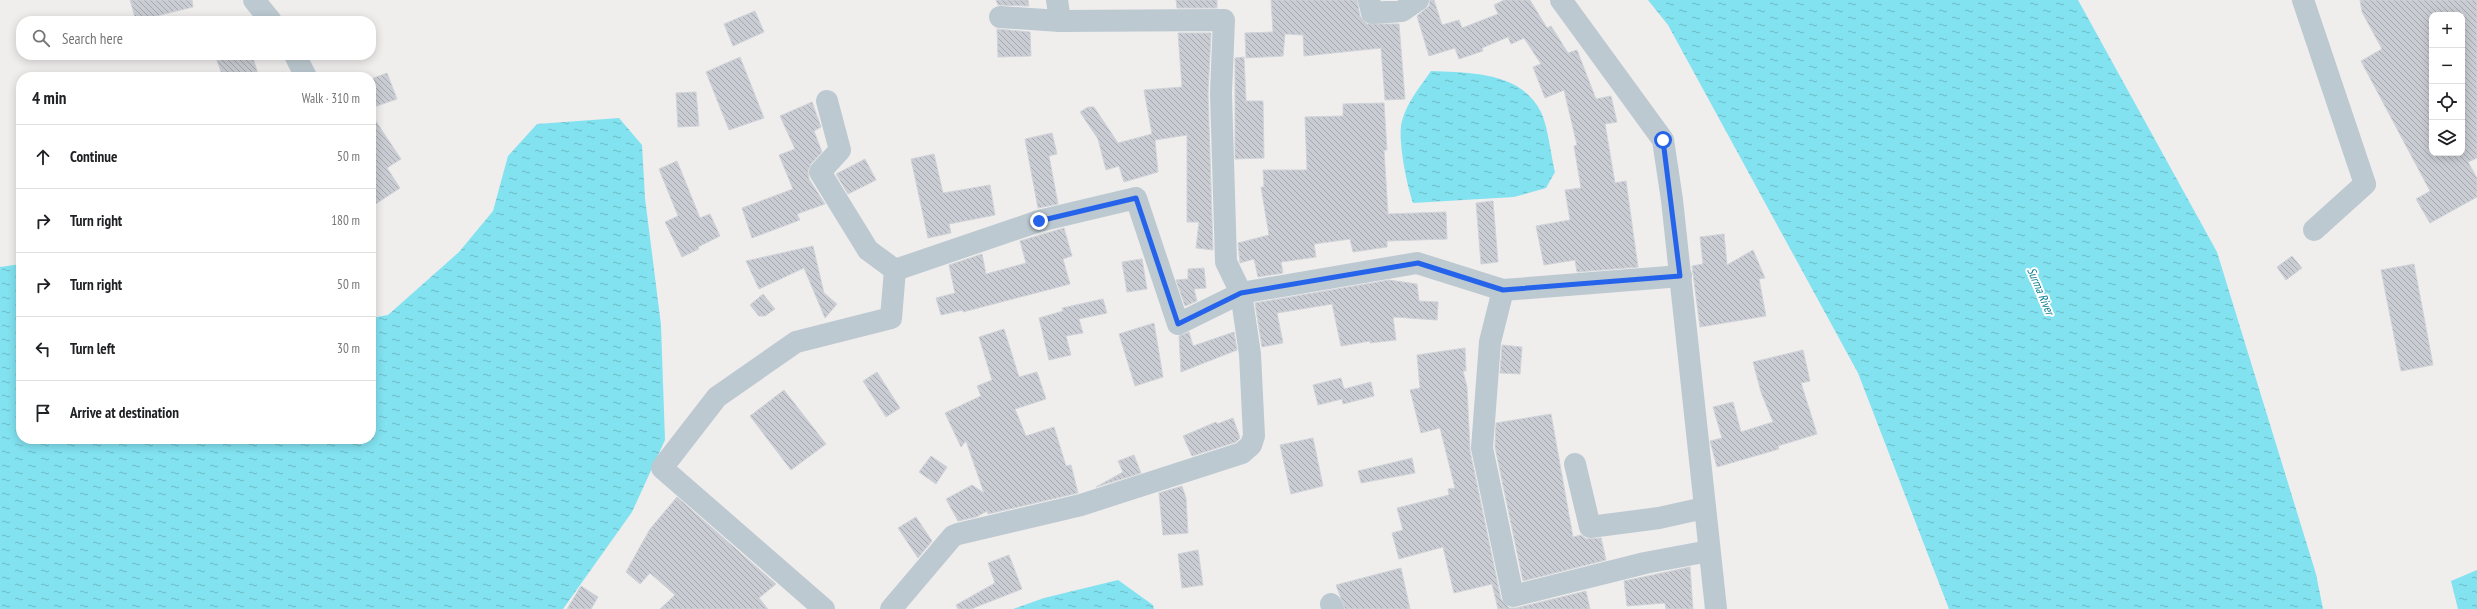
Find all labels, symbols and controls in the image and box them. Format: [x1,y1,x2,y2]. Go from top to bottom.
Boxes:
map controls [2429,12,2465,156]
button: + [2429,12,2465,48]
search box [16,16,376,60]
icon: search [30,27,52,49]
text: Search here [62,29,123,48]
button: − [2429,48,2465,84]
button: locate [2429,84,2465,120]
text: 4 min [32,87,66,109]
text: Walk · 310 m [302,90,360,107]
button: layers [2429,120,2465,156]
route start [1654,131,1672,149]
icon: ahead [32,146,54,168]
text: Continue [70,147,117,166]
text: 50 m [337,148,360,165]
icon: right [32,210,54,232]
text: Turn right [70,211,122,230]
text: 180 m [331,212,360,229]
route end [1030,212,1048,230]
water label: Surma River [2024,265,2058,319]
icon: right [32,274,54,296]
text: Turn right [70,275,122,294]
text: 50 m [337,276,360,293]
icon: left [32,338,54,360]
text: Turn left [70,339,115,358]
text: 30 m [337,340,360,357]
icon: arrive [32,402,54,424]
text: Arrive at destination [70,403,179,422]

